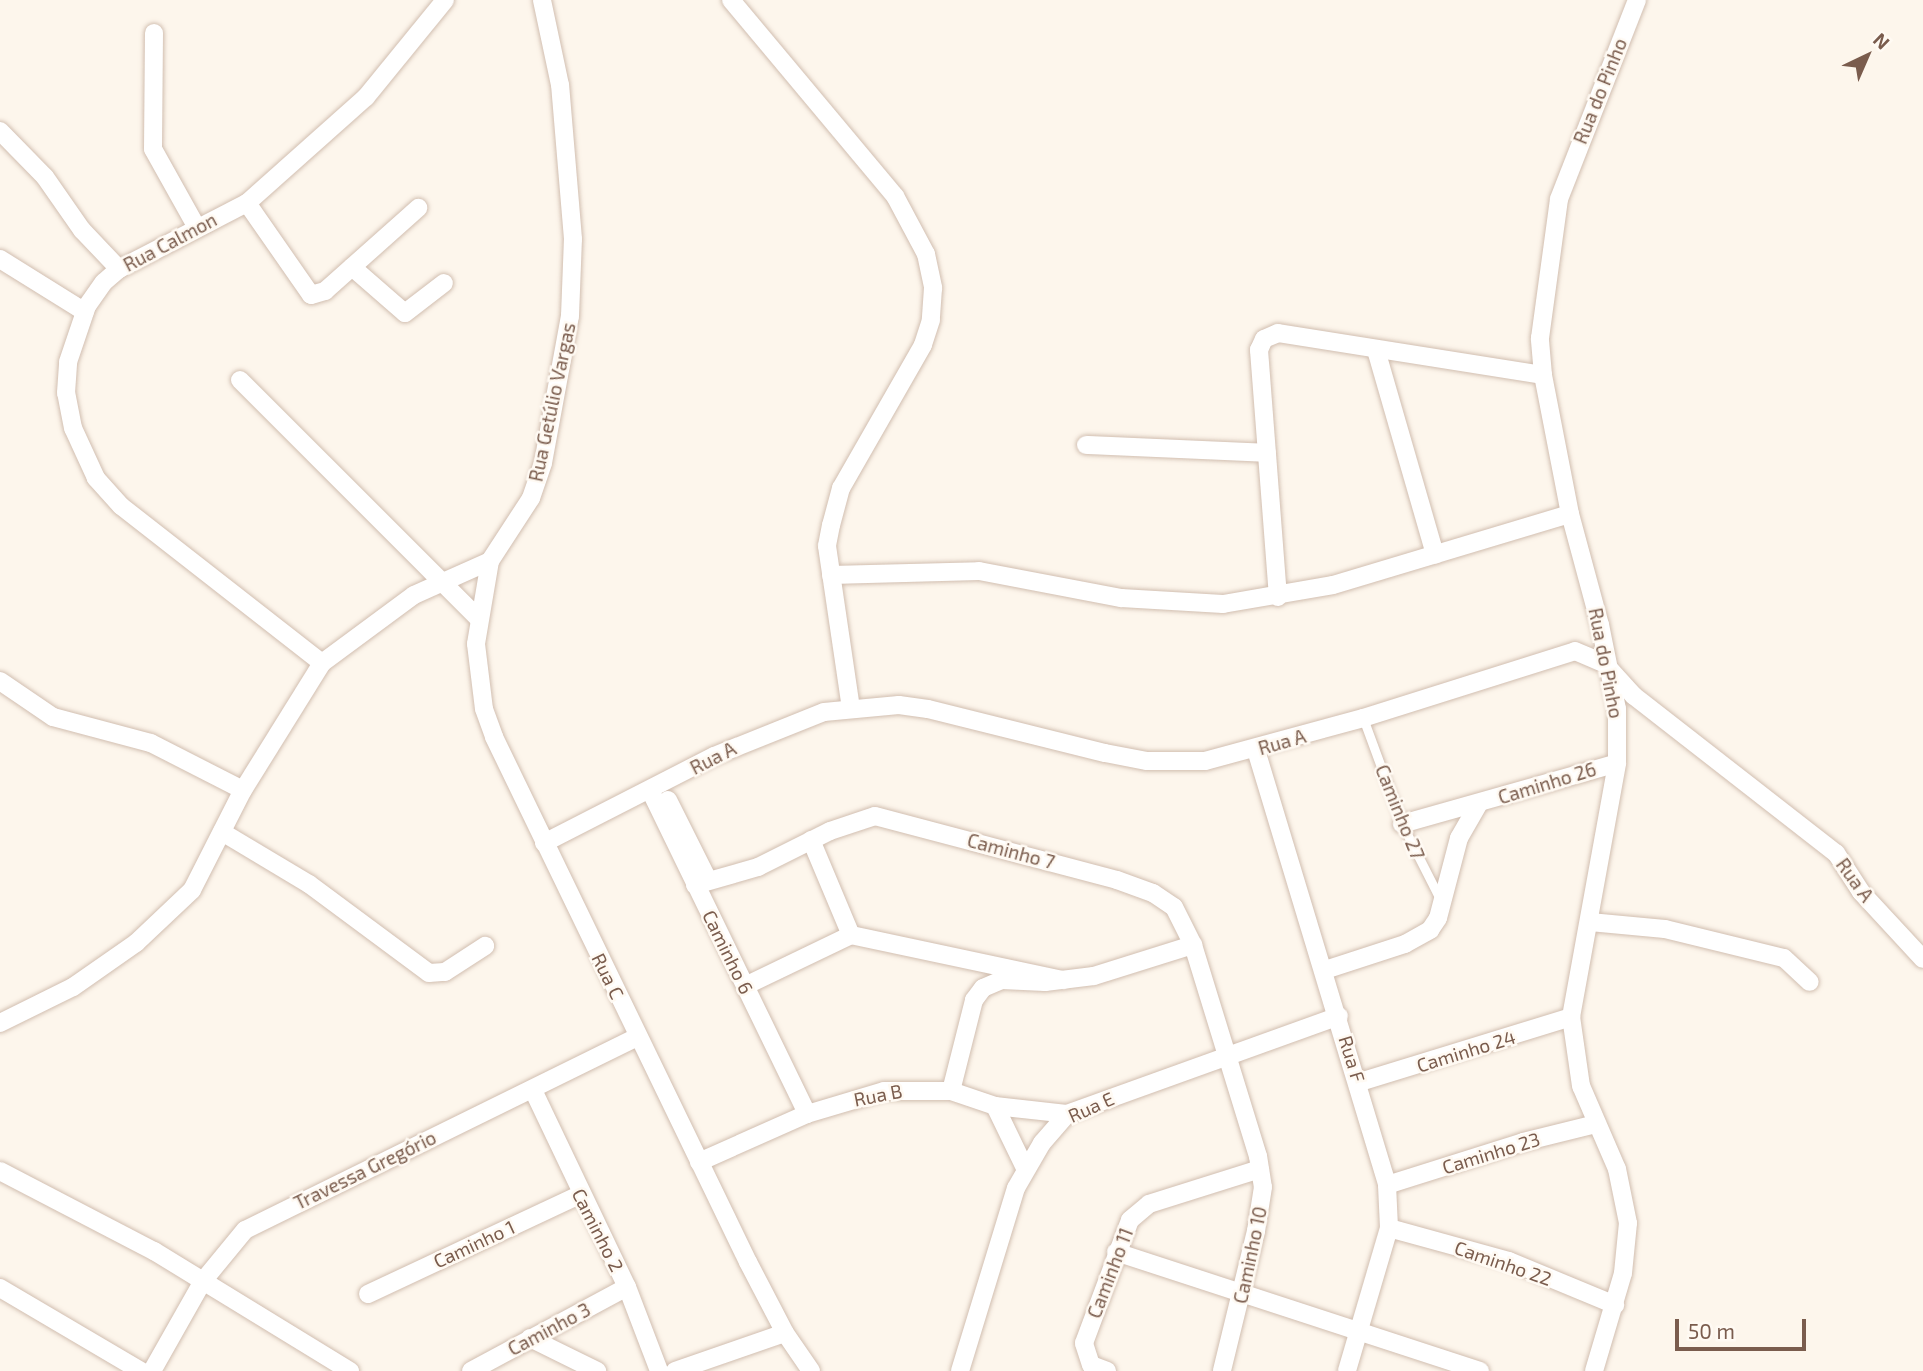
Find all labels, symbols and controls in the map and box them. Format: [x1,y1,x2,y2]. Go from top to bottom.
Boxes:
north arrow [1832,21,1902,91]
text: N [1869,27,1895,54]
street label: Rua do Pinho [1568,35,1632,147]
street label: Rua Calmon [119,208,221,276]
street label: Rua Getúlio Vargas [524,320,580,484]
street label: Rua do Pinho [1584,606,1628,720]
street label: Rua A [1255,724,1309,760]
street label: Rua A [686,737,740,779]
street label: Caminho 26 [1495,757,1599,809]
street label: Caminho 27 [1371,761,1429,863]
street label: Caminho 7 [965,828,1057,874]
street label: Rua A [1831,853,1879,907]
street label: Caminho 6 [698,906,758,998]
street label: Rua C [587,949,629,1003]
street label: Caminho 24 [1414,1025,1518,1077]
street label: Rua F [1334,1033,1370,1085]
street label: Rua B [852,1079,904,1111]
street label: Rua E [1064,1087,1118,1127]
street label: Travessa Gregório [290,1126,440,1214]
street label: Caminho 23 [1439,1127,1543,1179]
street label: Caminho 2 [567,1185,629,1275]
street label: Caminho 10 [1229,1204,1271,1306]
street label: Caminho 1 [430,1215,518,1273]
street label: Caminho 11 [1082,1225,1138,1321]
street label: Caminho 22 [1452,1236,1554,1290]
street label: Caminho 3 [504,1298,594,1360]
scale bar [1678,1304,1809,1348]
text: 50 m [1688,1318,1735,1343]

